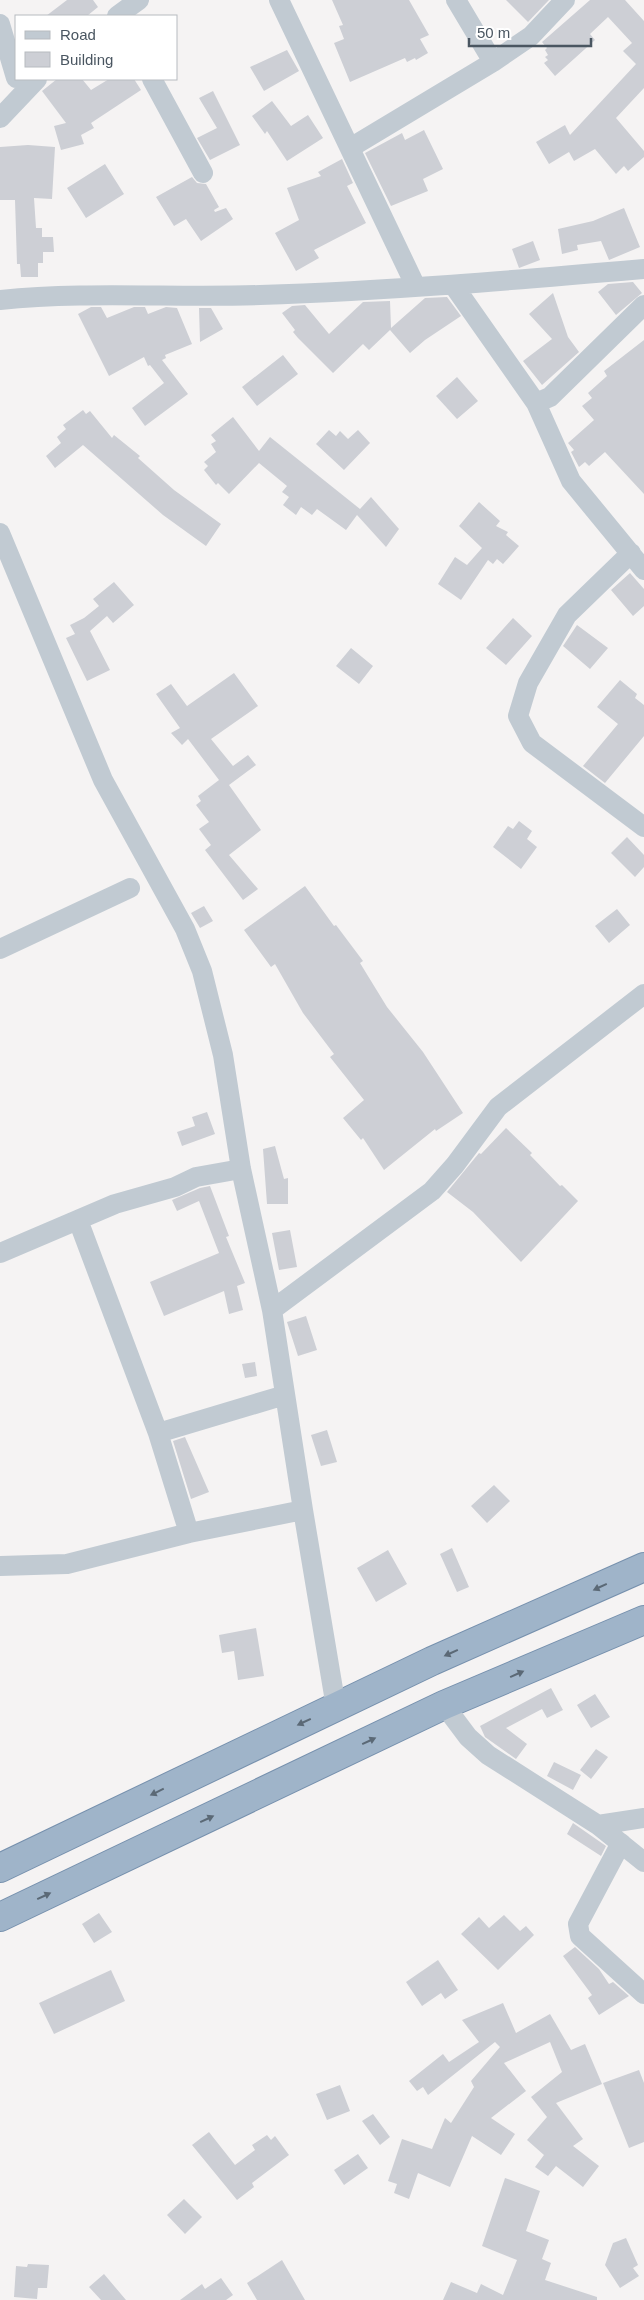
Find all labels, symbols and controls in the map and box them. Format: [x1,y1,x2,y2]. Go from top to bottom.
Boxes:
legend [15,15,178,80]
scale bar [469,15,592,47]
text: 50 m [477,24,510,41]
text: Road [60,26,96,43]
text: Building [60,51,113,68]
one-way arrow [593,1584,607,1592]
one-way arrow [444,1649,458,1657]
one-way arrow [510,1669,524,1677]
one-way arrow [297,1718,311,1726]
one-way arrow [362,1737,376,1745]
one-way arrow [150,1788,164,1796]
one-way arrow [199,1814,214,1823]
one-way arrow [37,1892,51,1900]

